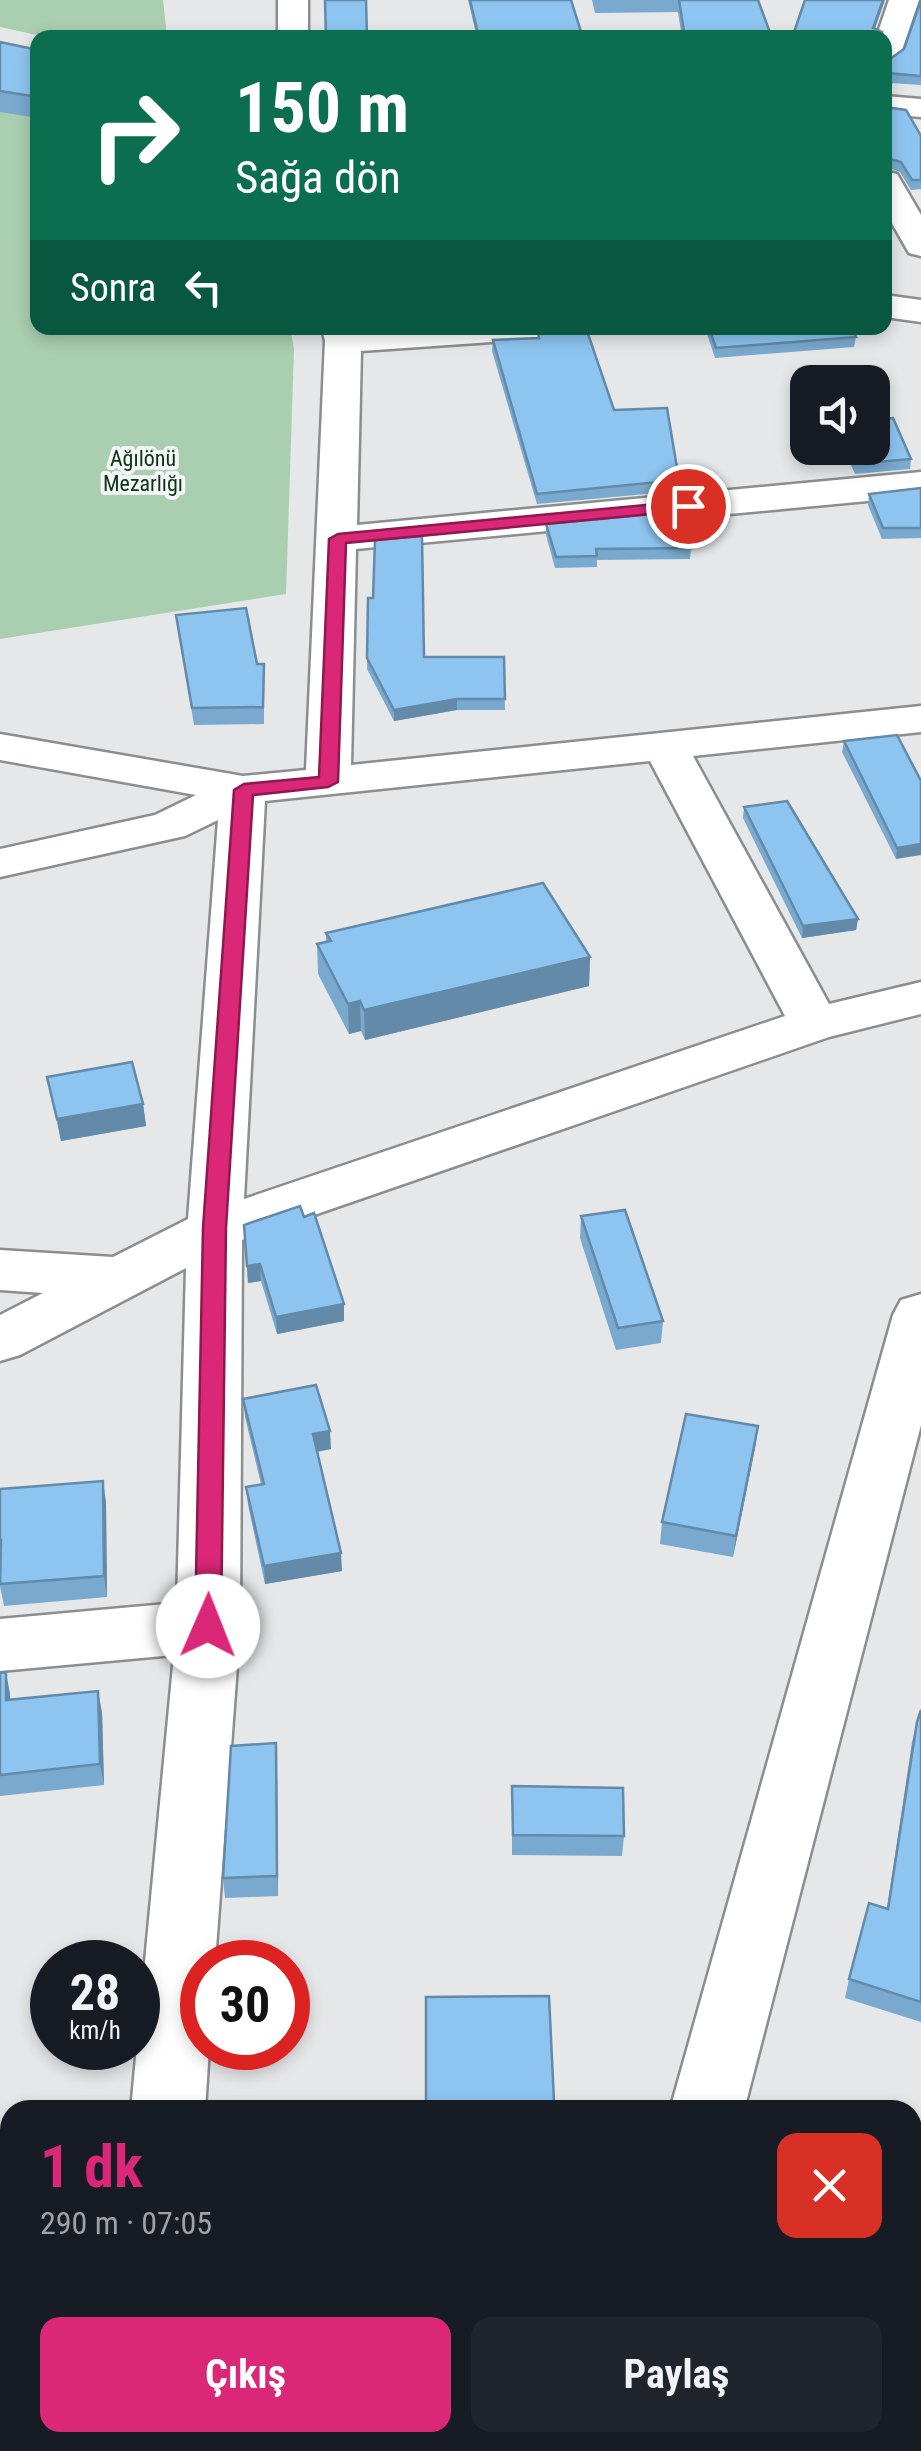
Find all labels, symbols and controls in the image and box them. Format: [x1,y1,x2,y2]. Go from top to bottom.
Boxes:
text: 150 m [235,67,409,149]
icon: right [70,70,200,200]
text: Sağa dön [235,151,401,204]
icon: left [176,260,231,315]
text: Sonra [70,266,156,310]
map controls [790,365,890,465]
button: sound [790,365,890,465]
park label: Ağılönü Mezarlığı [103,446,183,496]
pin [646,464,731,549]
icon: arrive [661,479,716,534]
position arrow [156,1574,260,1678]
speed limit sign: 30 [180,1940,310,2070]
text: 28 [70,1964,120,2022]
text: km/h [69,2016,121,2045]
text: 1 dk [40,2131,143,2202]
button: close [777,2133,882,2238]
text: 290 m · 07:05 [40,2204,212,2242]
button: Çıkış [40,2317,451,2432]
button: Paylaş [471,2317,882,2432]

